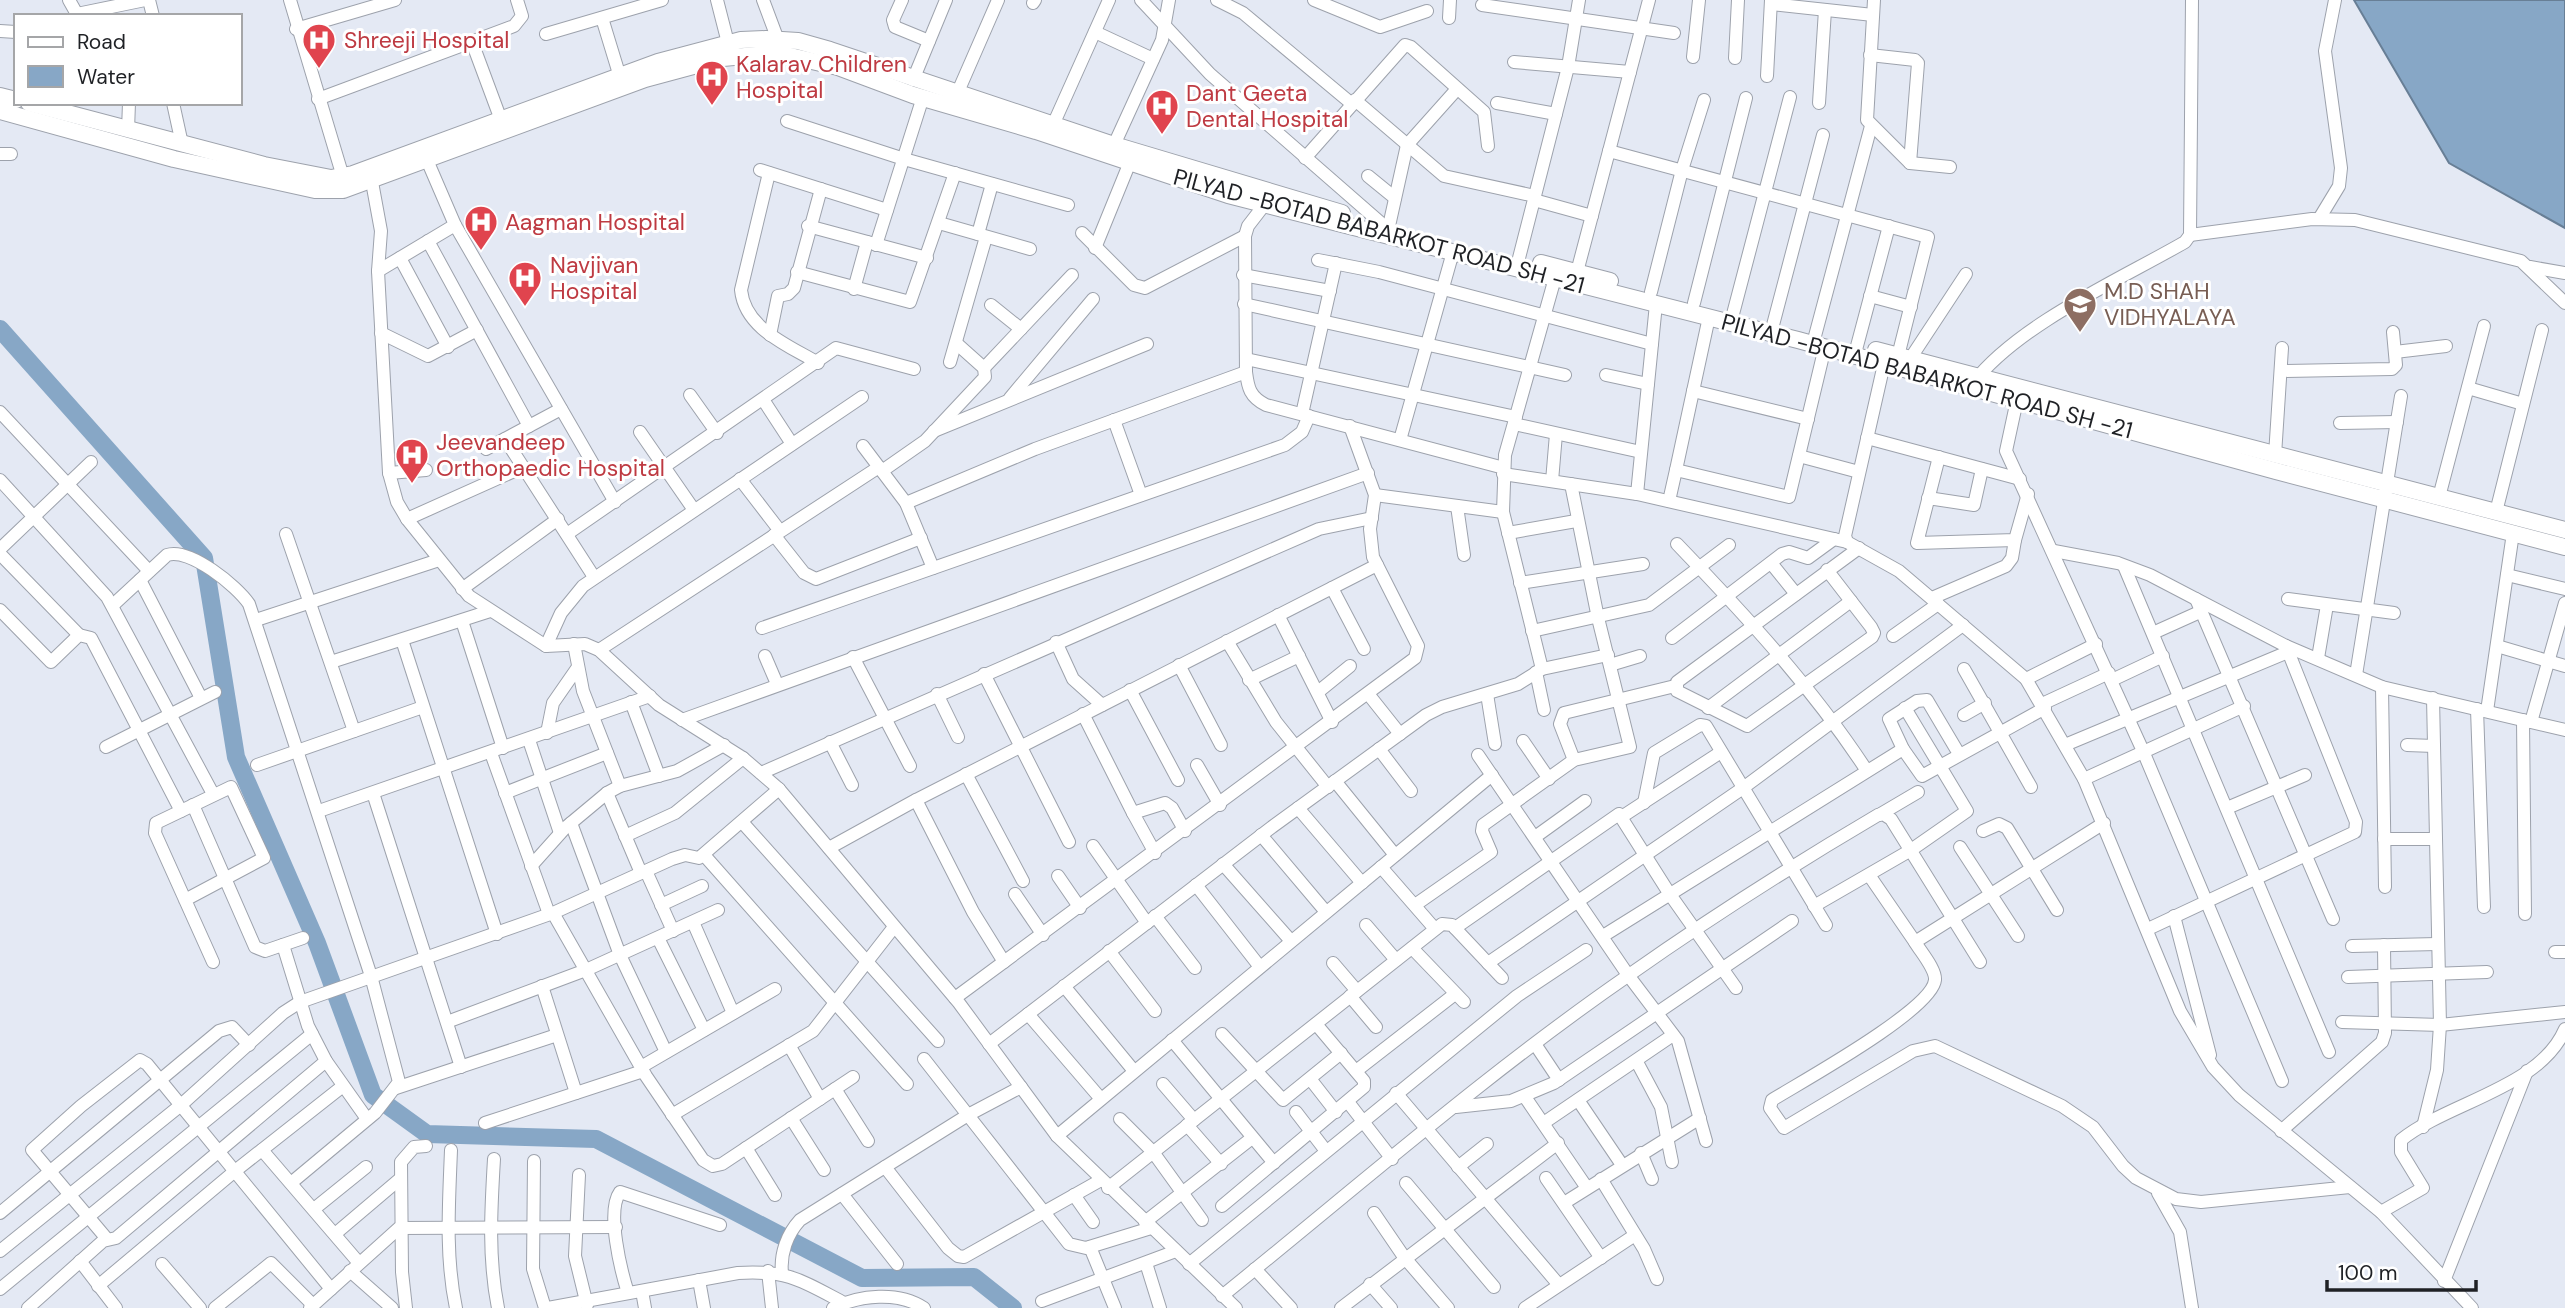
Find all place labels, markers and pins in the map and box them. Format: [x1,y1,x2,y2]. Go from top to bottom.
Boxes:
hospital icon: Shreeji Hospital [300,21,338,70]
place label: Shreeji Hospital [344,25,509,55]
place label: Kalarav Children Hospital [736,49,907,105]
hospital icon: Kalarav Children Hospital [693,58,731,107]
place label: Dant Geeta Dental Hospital [1186,78,1348,134]
hospital icon: Dant Geeta Dental Hospital [1143,87,1181,136]
hospital icon: Aagman Hospital [462,203,500,252]
place label: Aagman Hospital [505,207,685,237]
place label: Navjivan Hospital [550,250,638,306]
hospital icon: Navjivan Hospital [506,259,544,308]
place label: M.D SHAH VIDHYALAYA [2104,276,2236,332]
school or university icon: M.D SHAH VIDHYALAYA [2061,285,2099,334]
place label: Jeevandeep Orthopaedic Hospital [436,427,665,483]
hospital icon: Jeevandeep Orthopaedic Hospital [393,436,431,485]

